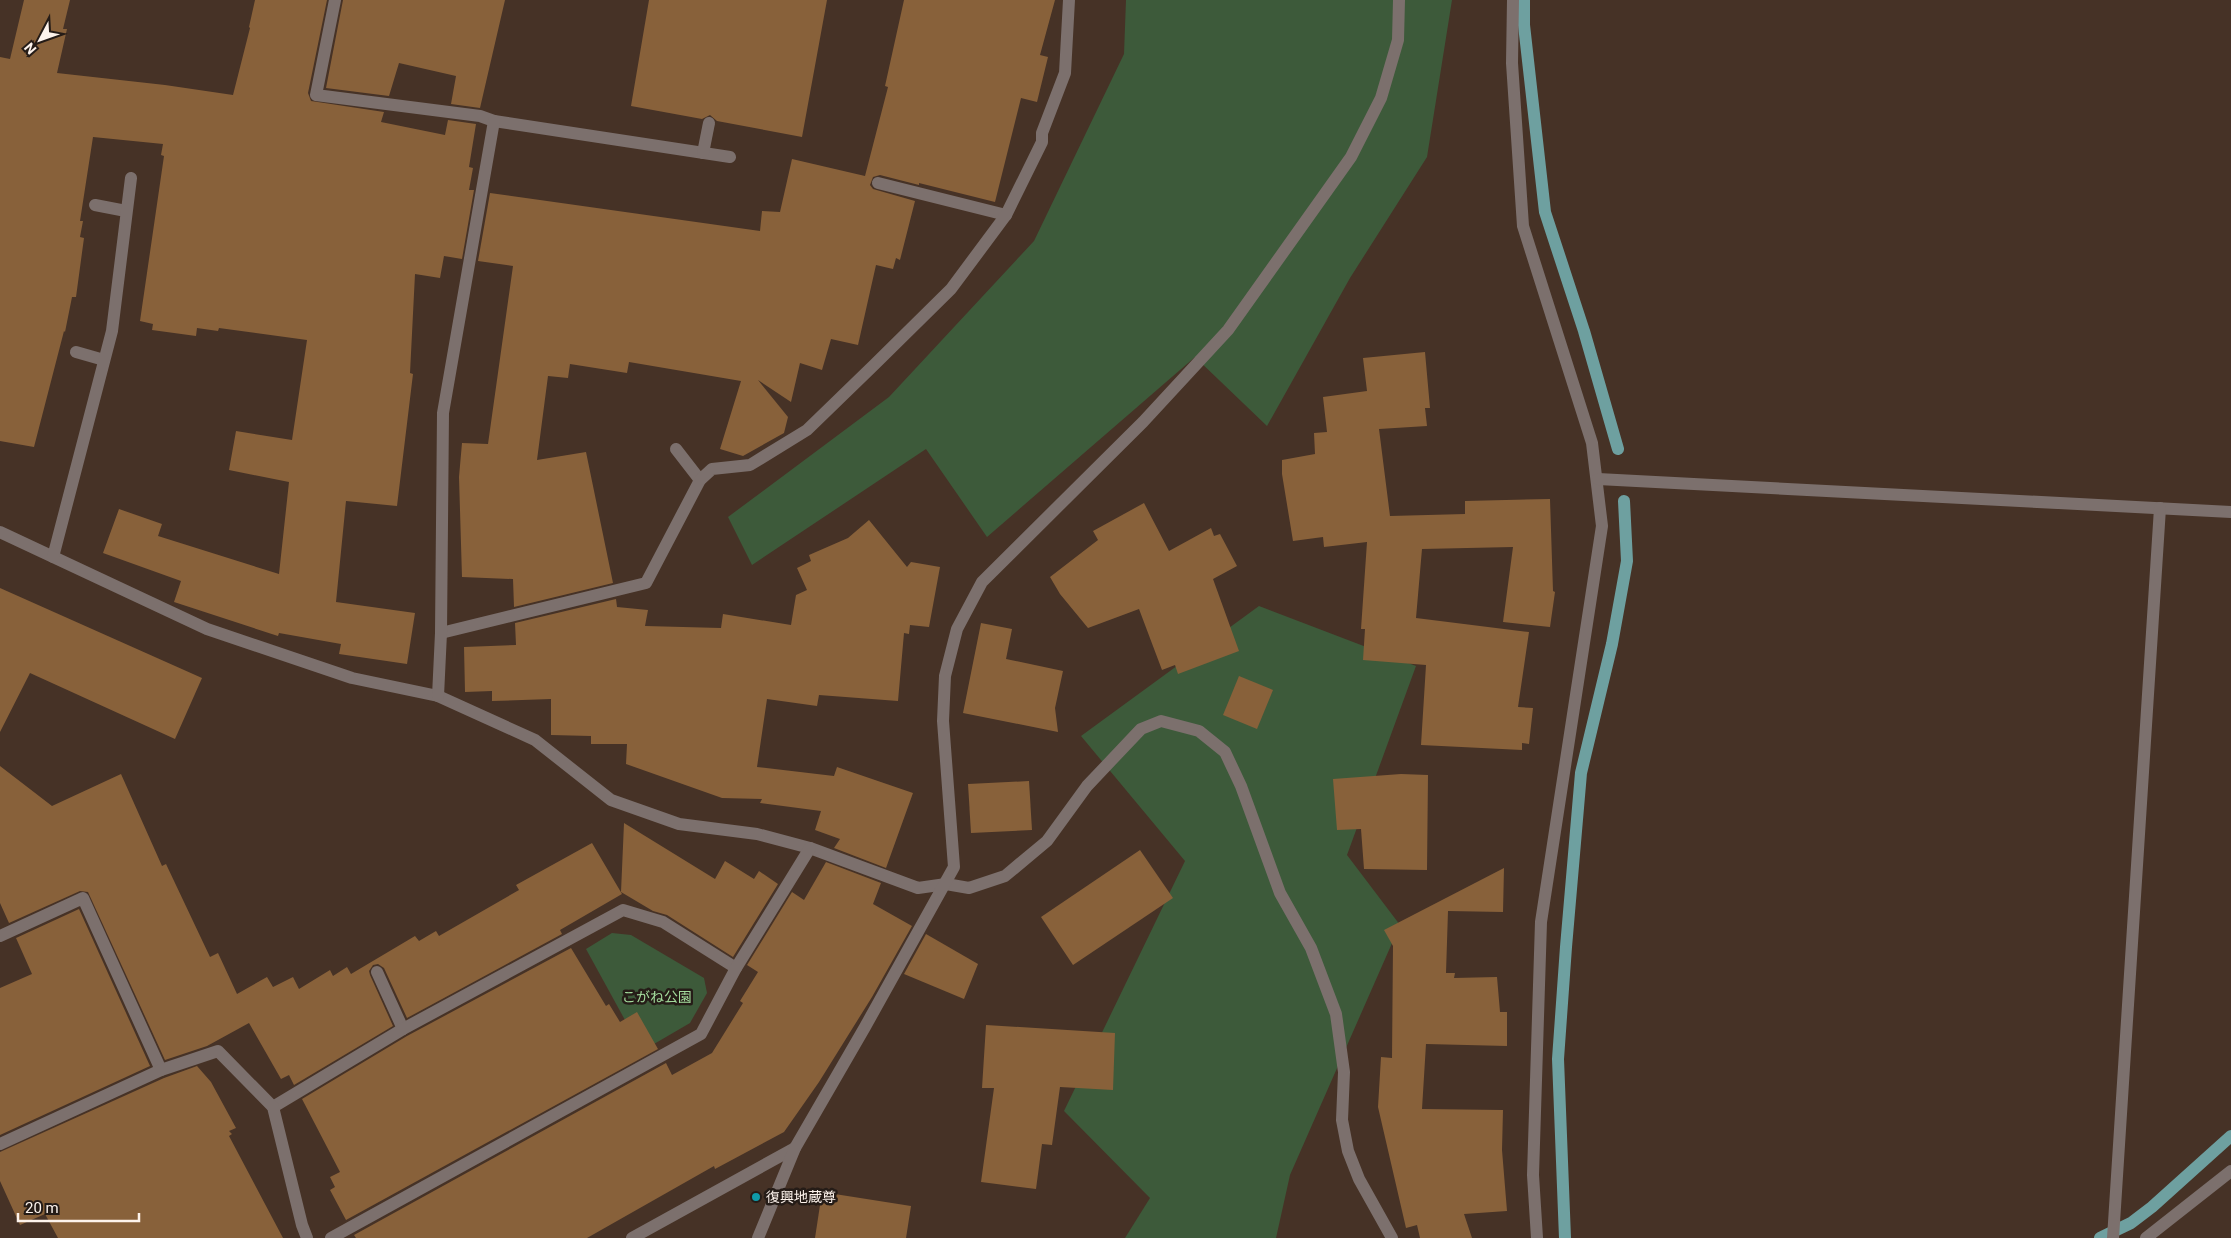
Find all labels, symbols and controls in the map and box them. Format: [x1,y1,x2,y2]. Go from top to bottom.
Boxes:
north arrow [15,15,65,65]
text: N [21,40,39,58]
park label: こがね公園 [622,989,692,1005]
place label: 復興地蔵尊 [766,1189,836,1205]
scale bar [18,1190,139,1222]
marker: 復興地蔵尊 [750,1191,762,1203]
text: 20 m [25,1199,59,1217]

